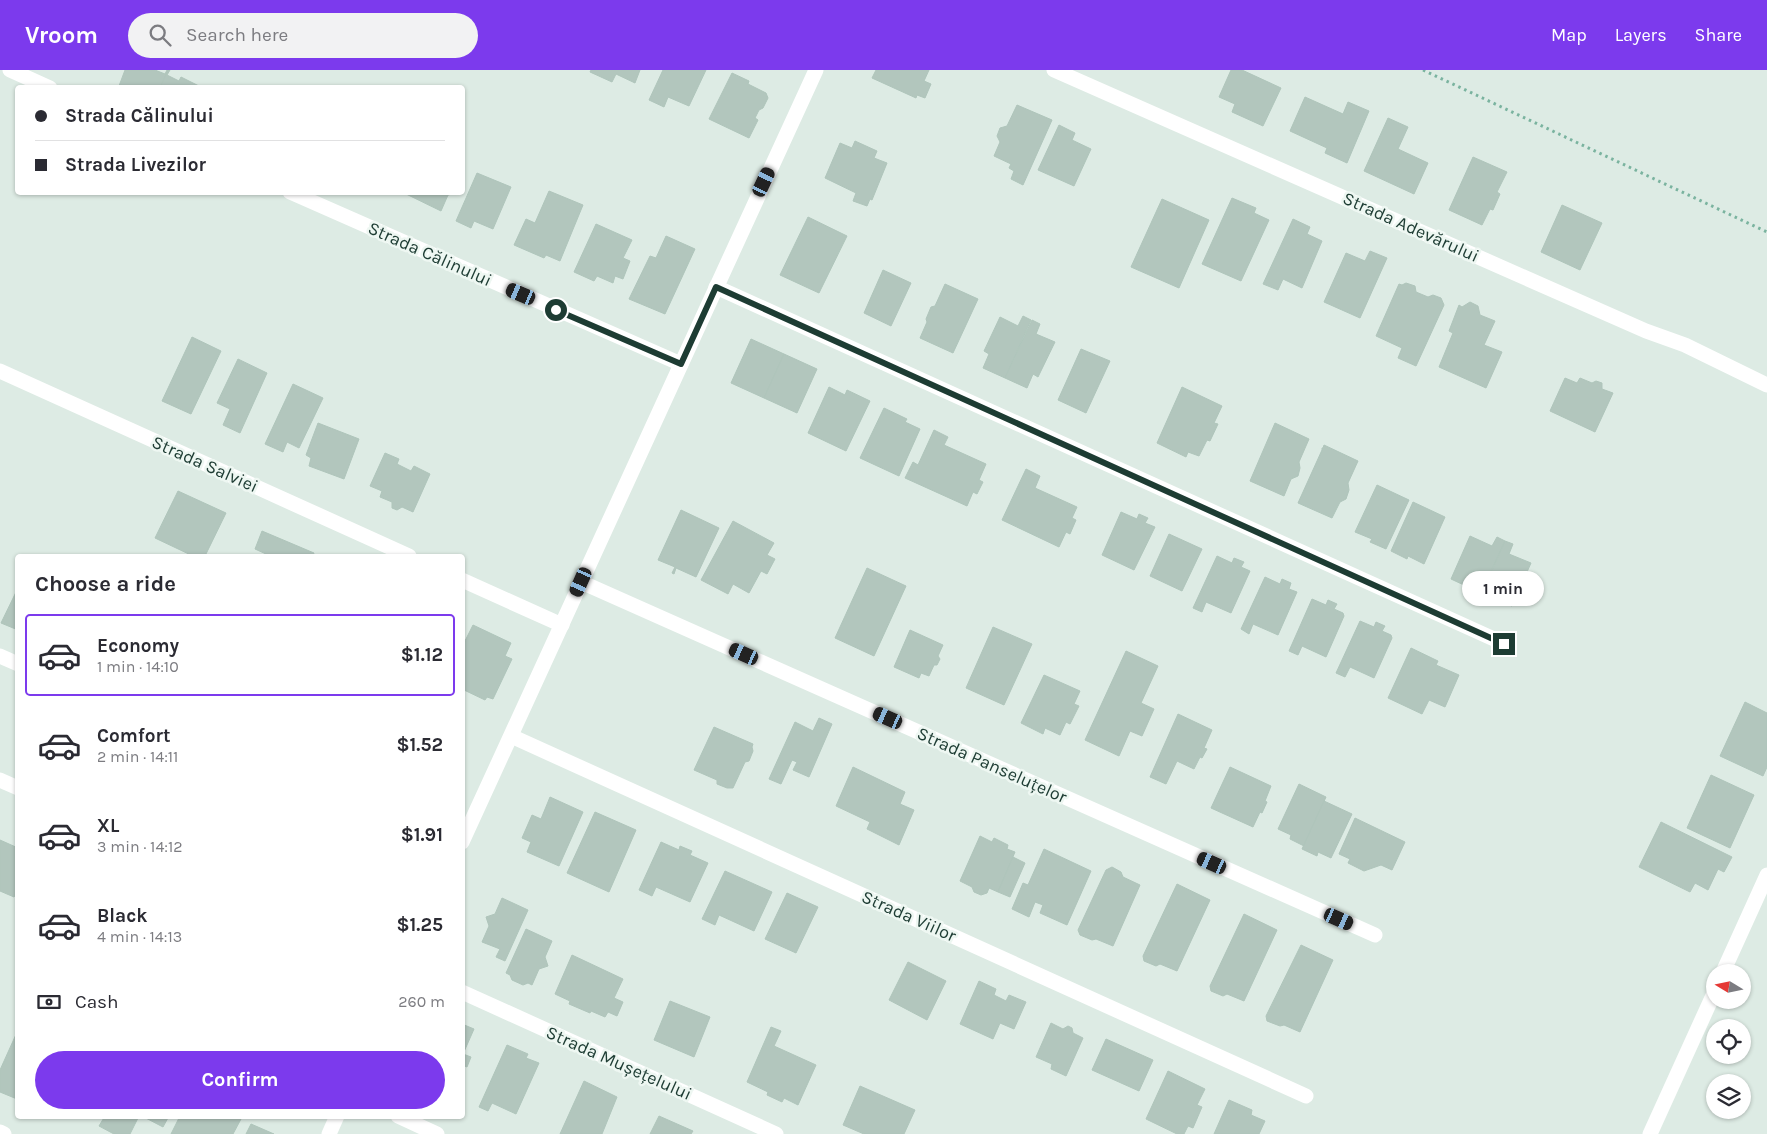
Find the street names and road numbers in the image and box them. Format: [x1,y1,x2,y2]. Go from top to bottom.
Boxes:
street label: Strada Adevărului [1339,187,1483,267]
street label: Strada Călinului [365,217,495,291]
street label: Strada Salviei [149,431,261,497]
street label: Strada Panseluțelor [914,722,1071,808]
street label: Strada Viilor [858,885,960,947]
street label: Strada Mușețelului [543,1021,695,1105]

